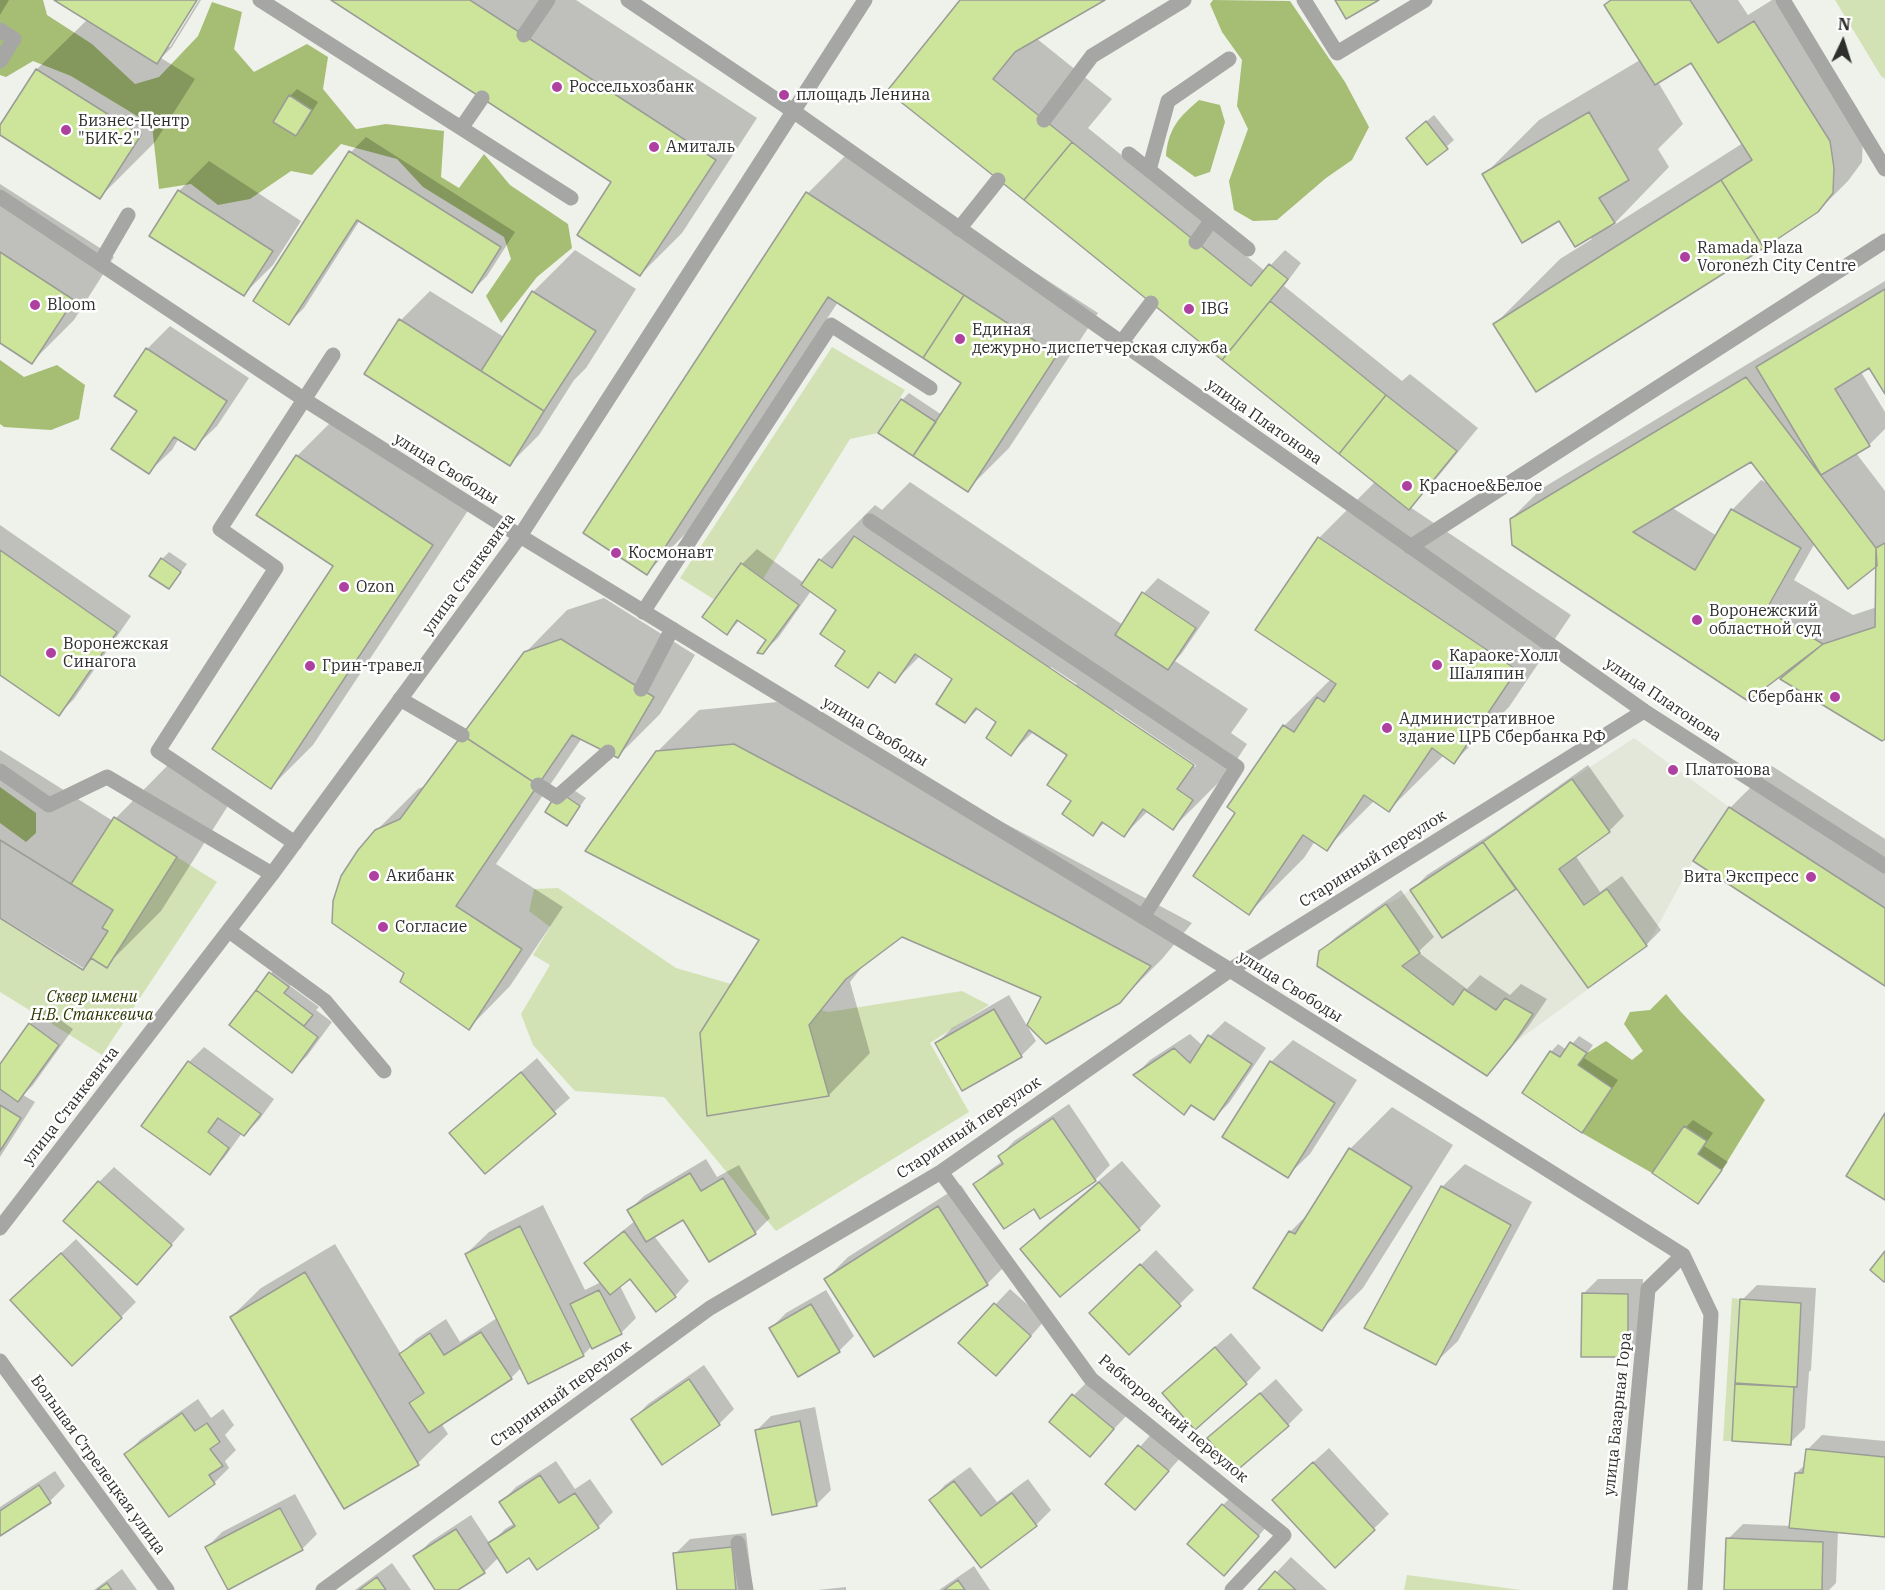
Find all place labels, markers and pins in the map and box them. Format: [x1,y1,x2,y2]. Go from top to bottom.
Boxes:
place label: Россельхозбанк [569,77,694,97]
marker: Россельхозбанк [550,80,564,94]
place label: площадь Ленина [796,85,930,105]
marker: площадь Ленина [777,88,791,102]
place label: Бизнес-Центр "БИК-2" [78,111,190,149]
marker: Бизнес-Центр "БИК-2" [59,123,73,137]
place label: Амиталь [666,137,735,157]
marker: Амиталь [647,140,661,154]
place label: Ramada Plaza Voronezh City Centre [1697,238,1856,276]
marker: Ramada Plaza Voronezh City Centre [1678,250,1692,264]
place label: Bloom [47,295,96,315]
marker: Bloom [28,298,42,312]
place label: IBG [1201,299,1229,319]
marker: IBG [1182,302,1196,316]
place label: Единая дежурно-диспетчерская служба [972,320,1228,358]
marker: Единая дежурно-диспетчерская служба [953,332,967,346]
place label: Красное&Белое [1419,476,1542,496]
marker: Красное&Белое [1400,479,1414,493]
place label: Космонавт [628,543,714,563]
marker: Космонавт [609,546,623,560]
place label: Ozon [356,577,395,597]
marker: Ozon [337,580,351,594]
place label: Воронежский областной суд [1709,601,1822,639]
marker: Воронежский областной суд [1690,613,1704,627]
place label: Воронежская Синагога [63,634,169,672]
marker: Воронежская Синагога [44,646,58,660]
place label: Караоке-Холл Шаляпин [1449,646,1559,684]
place label: Грин-травел [322,656,422,676]
marker: Караоке-Холл Шаляпин [1430,658,1444,672]
marker: Грин-травел [303,659,317,673]
place label: Сбербанк [1748,687,1823,707]
marker: Сбербанк [1828,690,1842,704]
place label: Административное здание ЦРБ Сбербанка РФ [1399,709,1606,747]
marker: Административное здание ЦРБ Сбербанка РФ [1380,721,1394,735]
place label: Платонова [1685,760,1770,780]
marker: Платонова [1666,763,1680,777]
place label: Акибанк [386,866,454,886]
place label: Вита Экспресс [1684,867,1799,887]
marker: Акибанк [367,869,381,883]
marker: Вита Экспресс [1804,870,1818,884]
place label: Согласие [395,917,467,937]
marker: Согласие [376,920,390,934]

